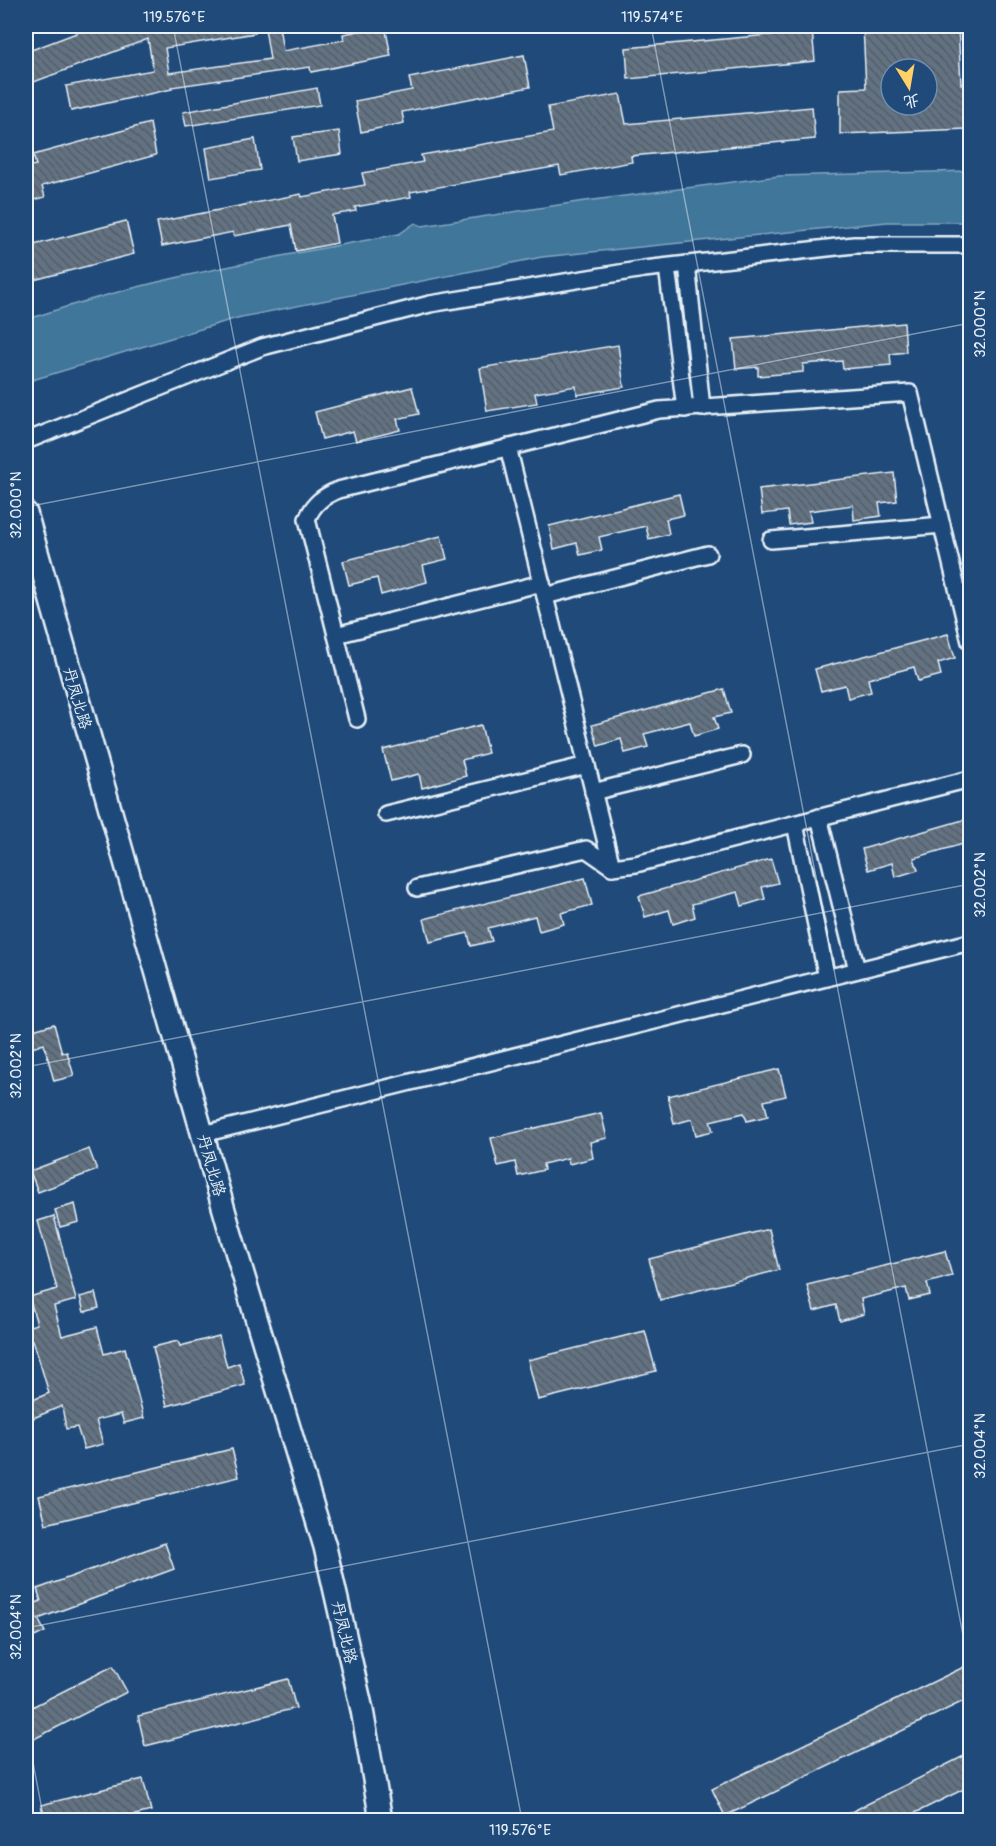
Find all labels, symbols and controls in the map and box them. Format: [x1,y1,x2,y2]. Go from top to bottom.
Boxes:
text: 119.576°E [143,8,205,27]
text: 119.574°E [621,8,683,27]
north arrow [879,57,939,117]
text: 北 [902,89,921,112]
text: 32.000°N [971,290,990,358]
text: 32.000°N [7,471,26,539]
street label: 丹凤北路 [59,665,95,732]
text: 32.002°N [971,852,990,918]
text: 32.002°N [7,1033,26,1099]
street label: 丹凤北路 [193,1132,229,1199]
text: 32.004°N [971,1413,990,1479]
text: 32.004°N [7,1594,26,1660]
street label: 丹凤北路 [327,1599,361,1666]
text: 119.576°E [489,1821,551,1840]

